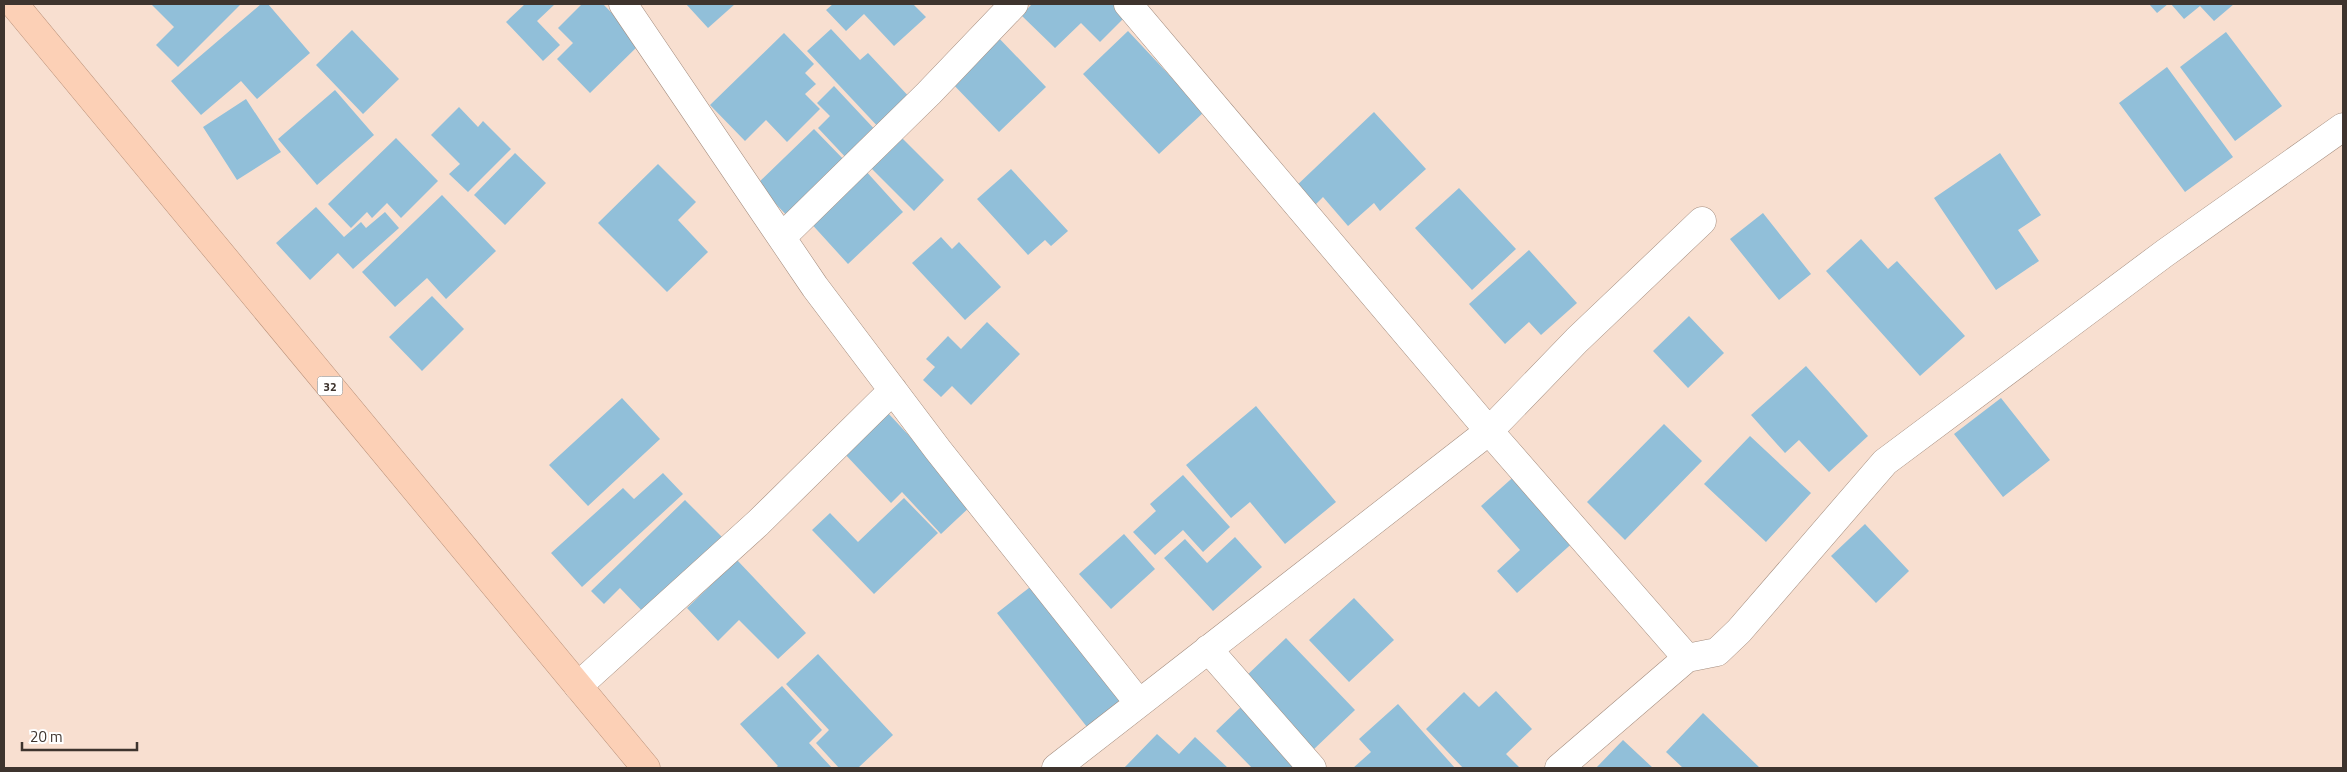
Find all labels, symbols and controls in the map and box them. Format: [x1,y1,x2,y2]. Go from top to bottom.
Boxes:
road number: 32 [318,376,342,396]
scale bar [22,720,138,752]
text: 20 m [30,725,63,748]

